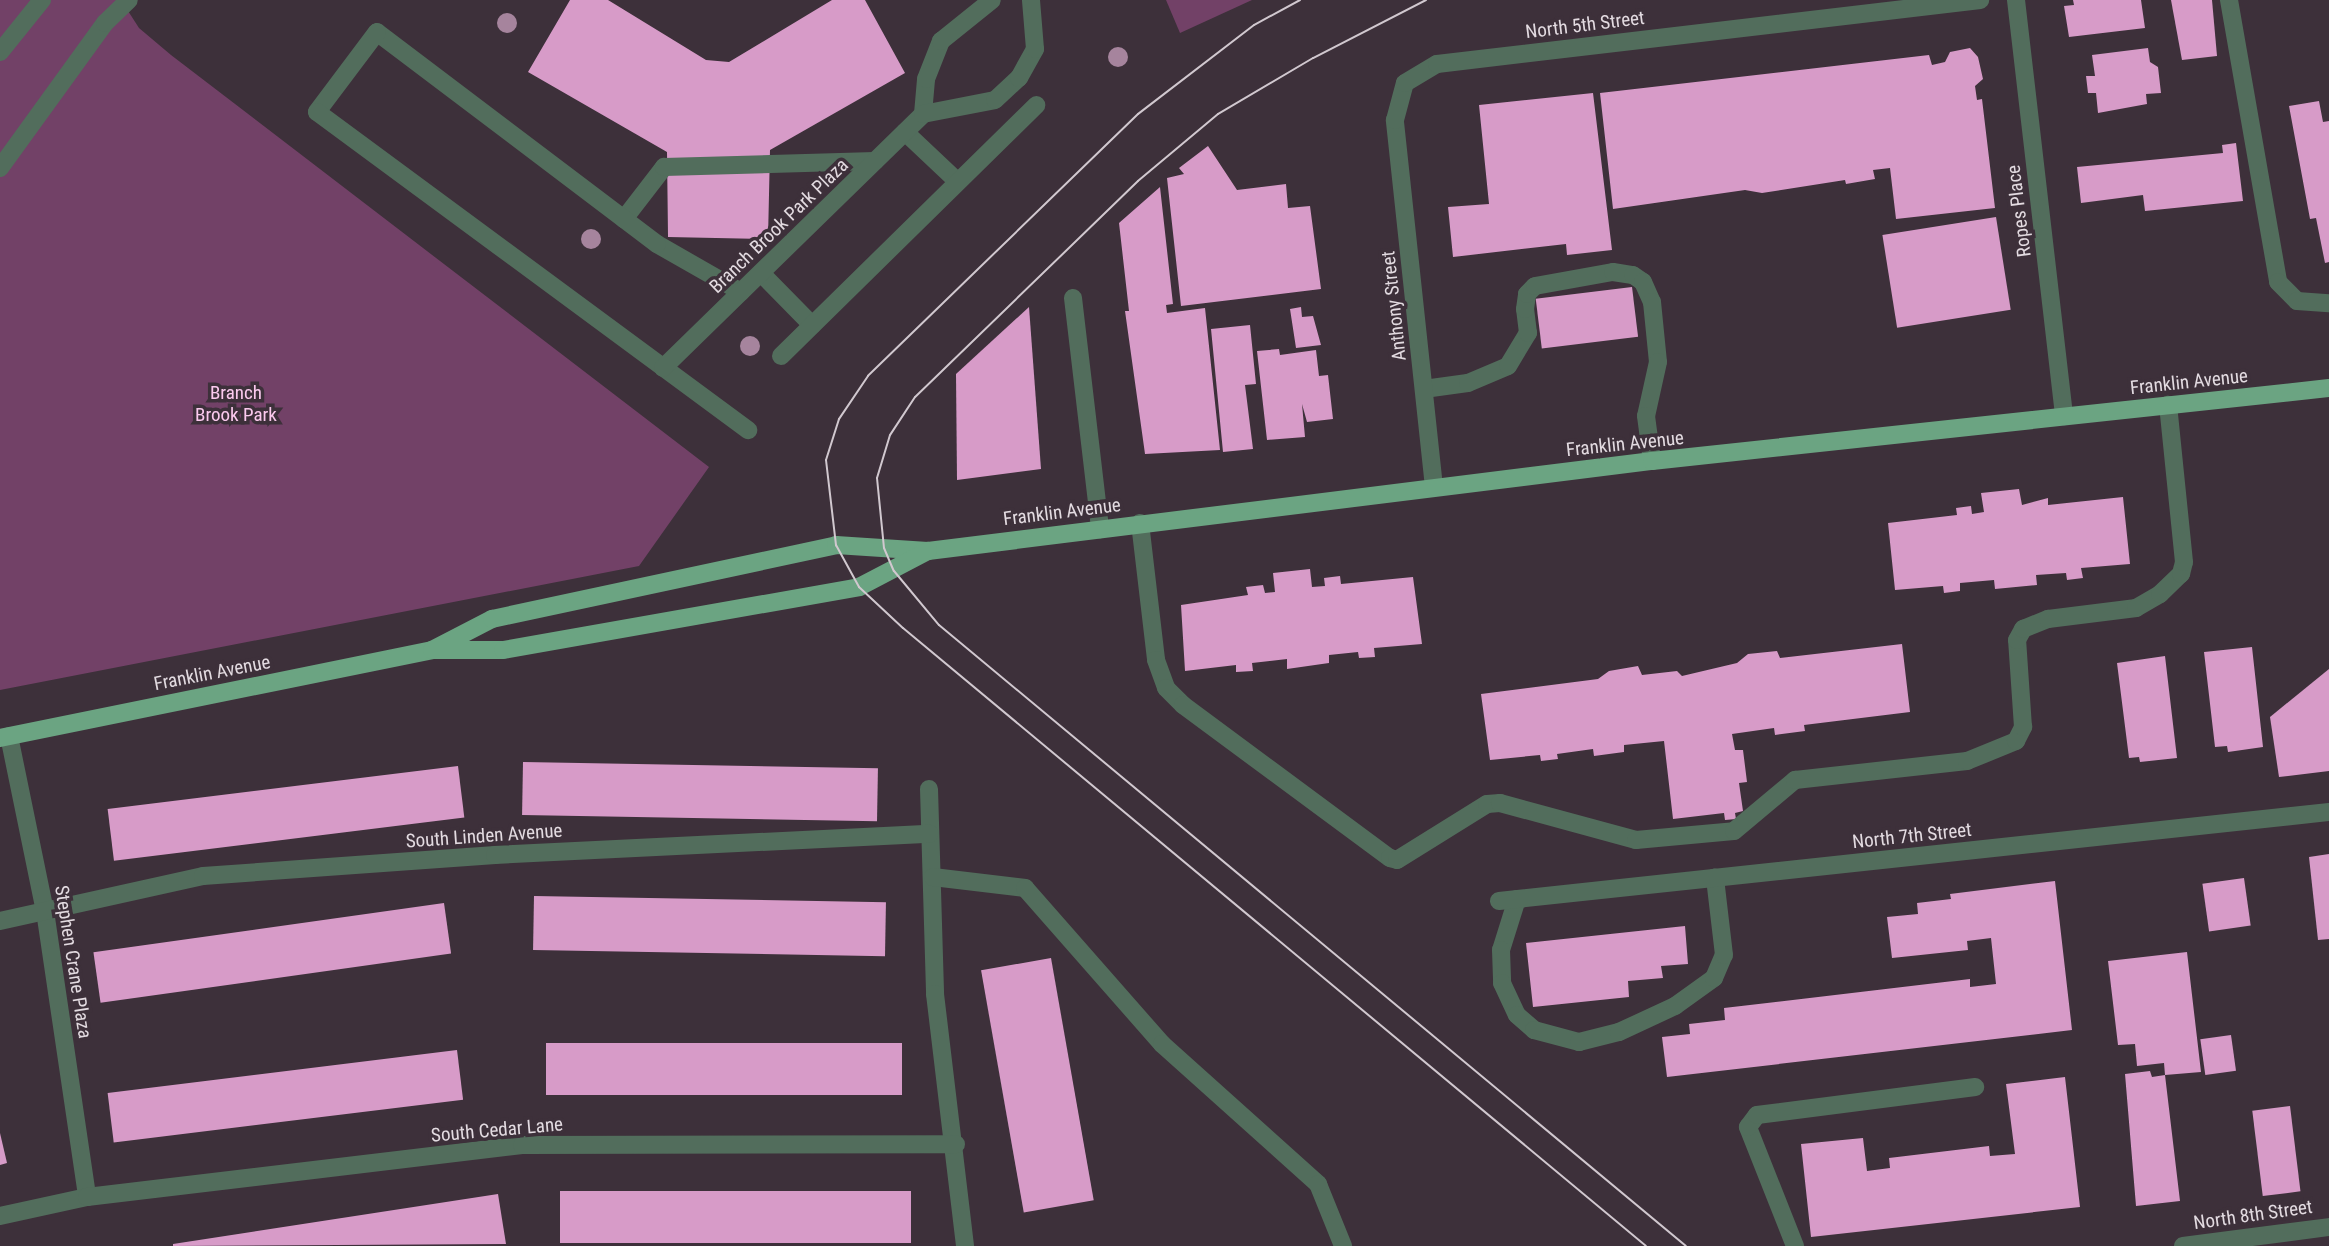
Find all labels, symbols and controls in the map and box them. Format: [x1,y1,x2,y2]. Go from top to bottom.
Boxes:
street label: North 5th Street [1524,6,1646,44]
street label: Branch Brook Park Plaza [705,154,853,298]
street label: Ropes Place [2002,164,2036,258]
street label: Anthony Street [1377,250,1411,362]
street label: Franklin Avenue [2129,364,2249,400]
park label: Branch Brook Park [195,382,277,426]
street label: Franklin Avenue [1565,426,1685,462]
street label: Franklin Avenue [1002,493,1122,531]
street label: Franklin Avenue [152,651,272,695]
street label: North 7th Street [1851,818,1973,854]
street label: South Linden Avenue [405,819,563,853]
street label: Stephen Crane Plaza [50,884,96,1040]
street label: South Cedar Lane [430,1113,564,1147]
street label: North 8th Street [2192,1195,2314,1235]

